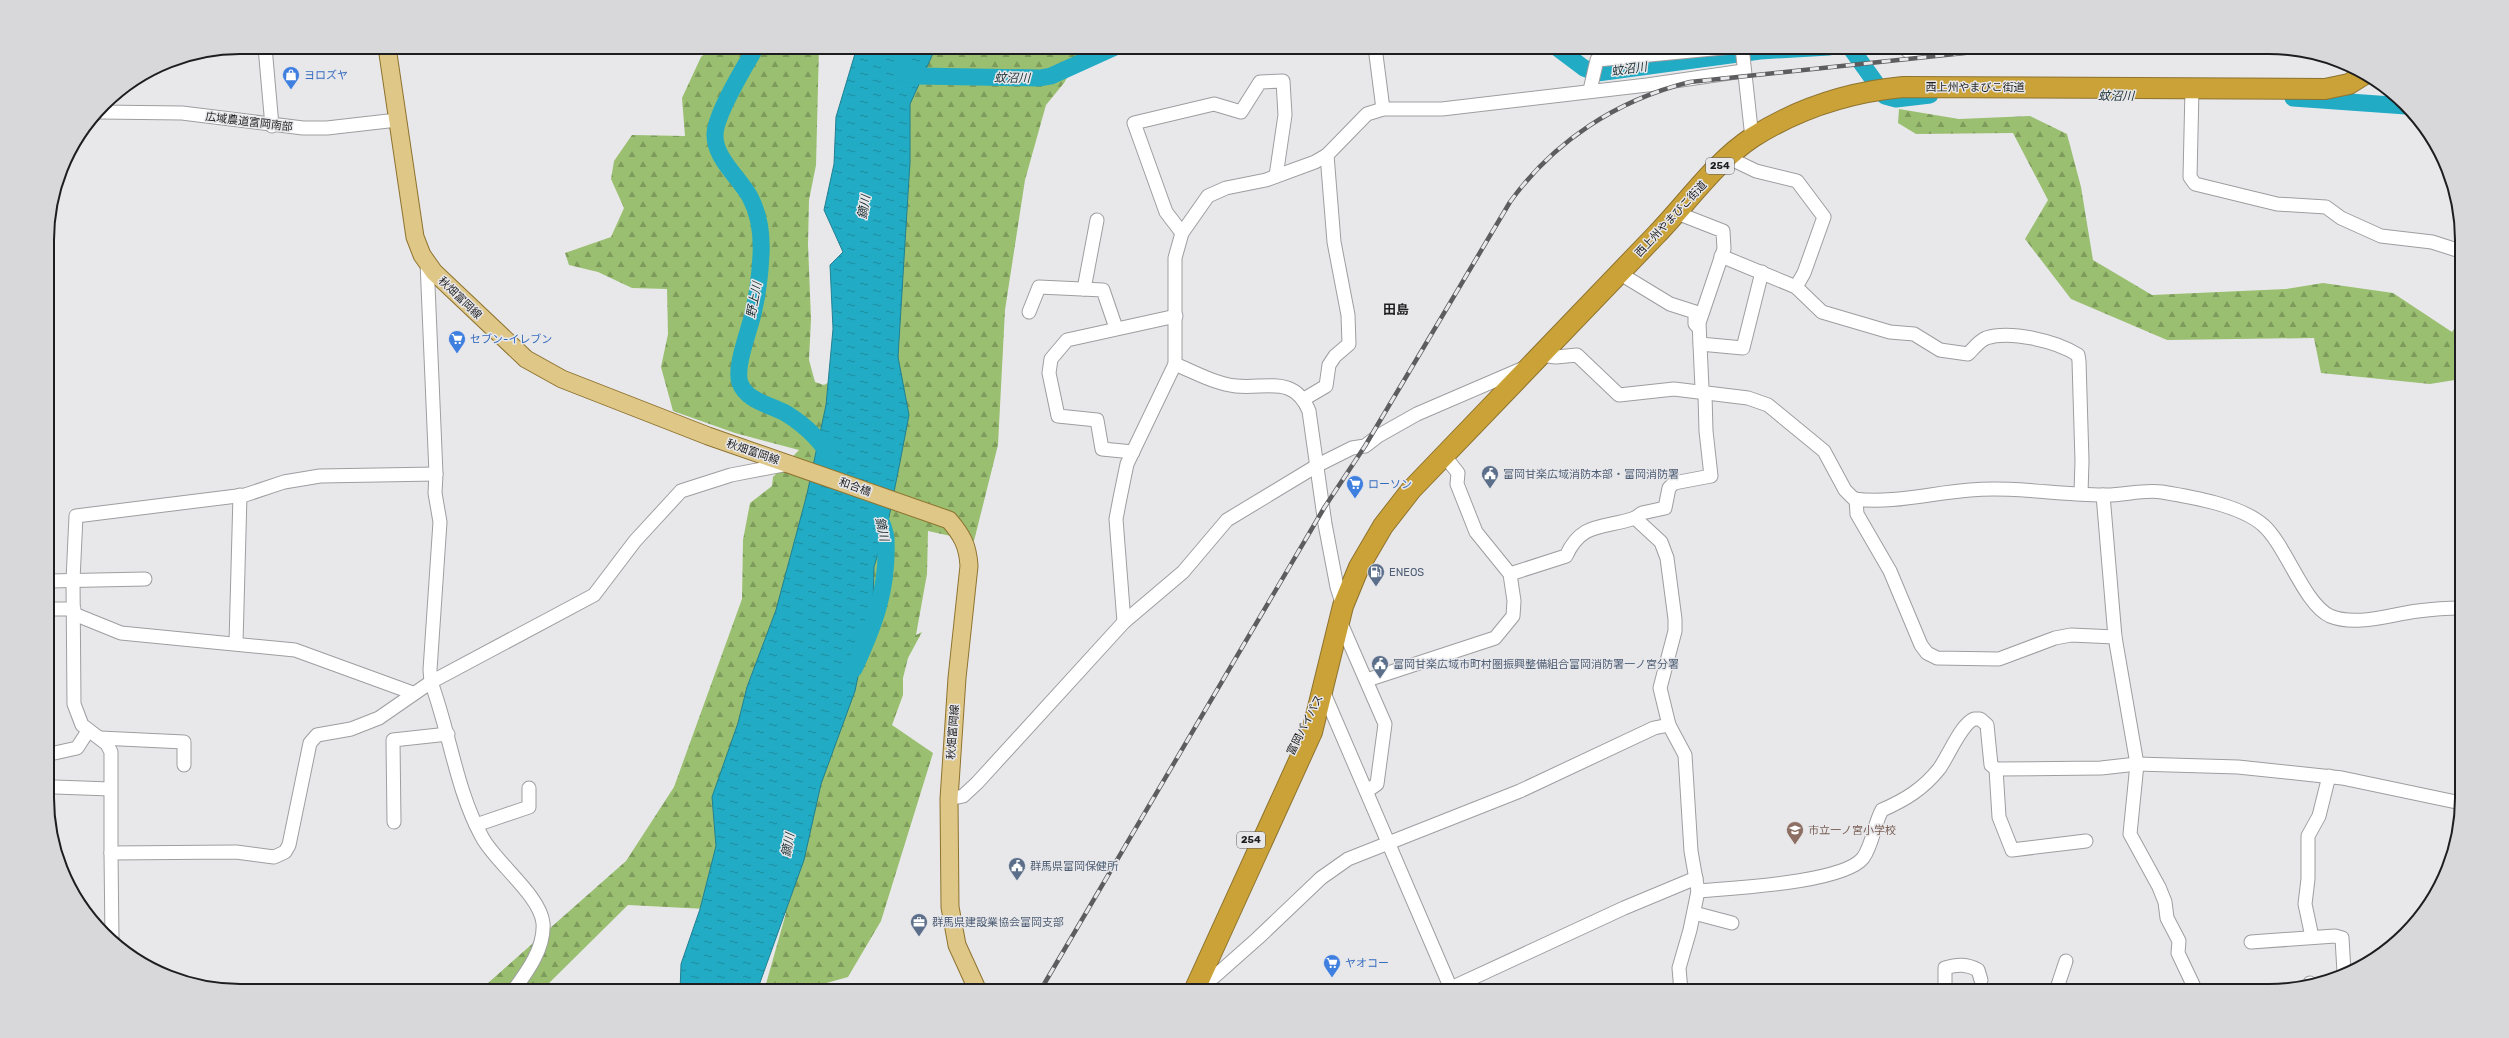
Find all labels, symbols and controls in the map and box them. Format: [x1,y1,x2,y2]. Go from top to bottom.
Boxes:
water label: 蚊沼川 [1610,59,1650,78]
shop icon: ヨロズヤ [281,65,301,90]
place label: ヨロズヤ [304,69,348,82]
water label: 蚊沼川 [994,71,1032,85]
street label: 西上州やまびこ街道 [1926,81,2025,94]
water label: 蚊沼川 [2098,89,2136,103]
street label: 広域農道富岡南部 [205,110,293,134]
road number: 254 [1706,158,1734,174]
street label: 西上州やまびこ街道 [1632,178,1710,260]
water label: 鏑川 [855,192,873,220]
street label: 秋畑富岡線 [436,274,484,322]
water label: 野上川 [744,279,765,319]
district label: 田島 [1383,302,1409,317]
supermarket icon: セブン-イレブン [447,329,467,354]
place label: セブン-イレブン [470,333,552,346]
street label: 秋畑富岡線 [725,437,781,467]
public building icon: 富岡甘楽広域消防本部・富岡消防署 [1480,464,1500,489]
place label: 富岡甘楽広域消防本部・富岡消防署 [1503,468,1679,481]
supermarket icon: ローソン [1345,474,1365,499]
street label: 和合橋 [837,475,873,499]
place label: ローソン [1368,478,1412,491]
water label: 鏑川 [872,516,892,544]
fuel station icon: ENEOS [1366,562,1386,587]
place label: ENEOS [1389,566,1424,579]
public building icon: 富岡甘楽広域市町村圏振興整備組合富岡消防署一ノ宮分署 [1370,654,1390,679]
place label: 富岡甘楽広域市町村圏振興整備組合富岡消防署一ノ宮分署 [1393,658,1679,671]
street label: 富岡バイパス [1284,693,1326,757]
street label: 秋畑富岡線 [945,704,961,760]
school or university icon: 市立一ノ宮小学校 [1785,820,1805,845]
place label: 市立一ノ宮小学校 [1808,824,1896,837]
water label: 鏑川 [779,830,797,858]
road number: 254 [1237,832,1265,848]
public building icon: 群馬県富岡保健所 [1007,856,1027,881]
place label: 群馬県富岡保健所 [1030,860,1119,873]
office icon: 群馬県建設業協会富岡支部 [909,912,929,937]
place label: 群馬県建設業協会富岡支部 [932,916,1064,929]
supermarket icon: ヤオコー [1322,953,1342,978]
place label: ヤオコー [1345,957,1389,970]

